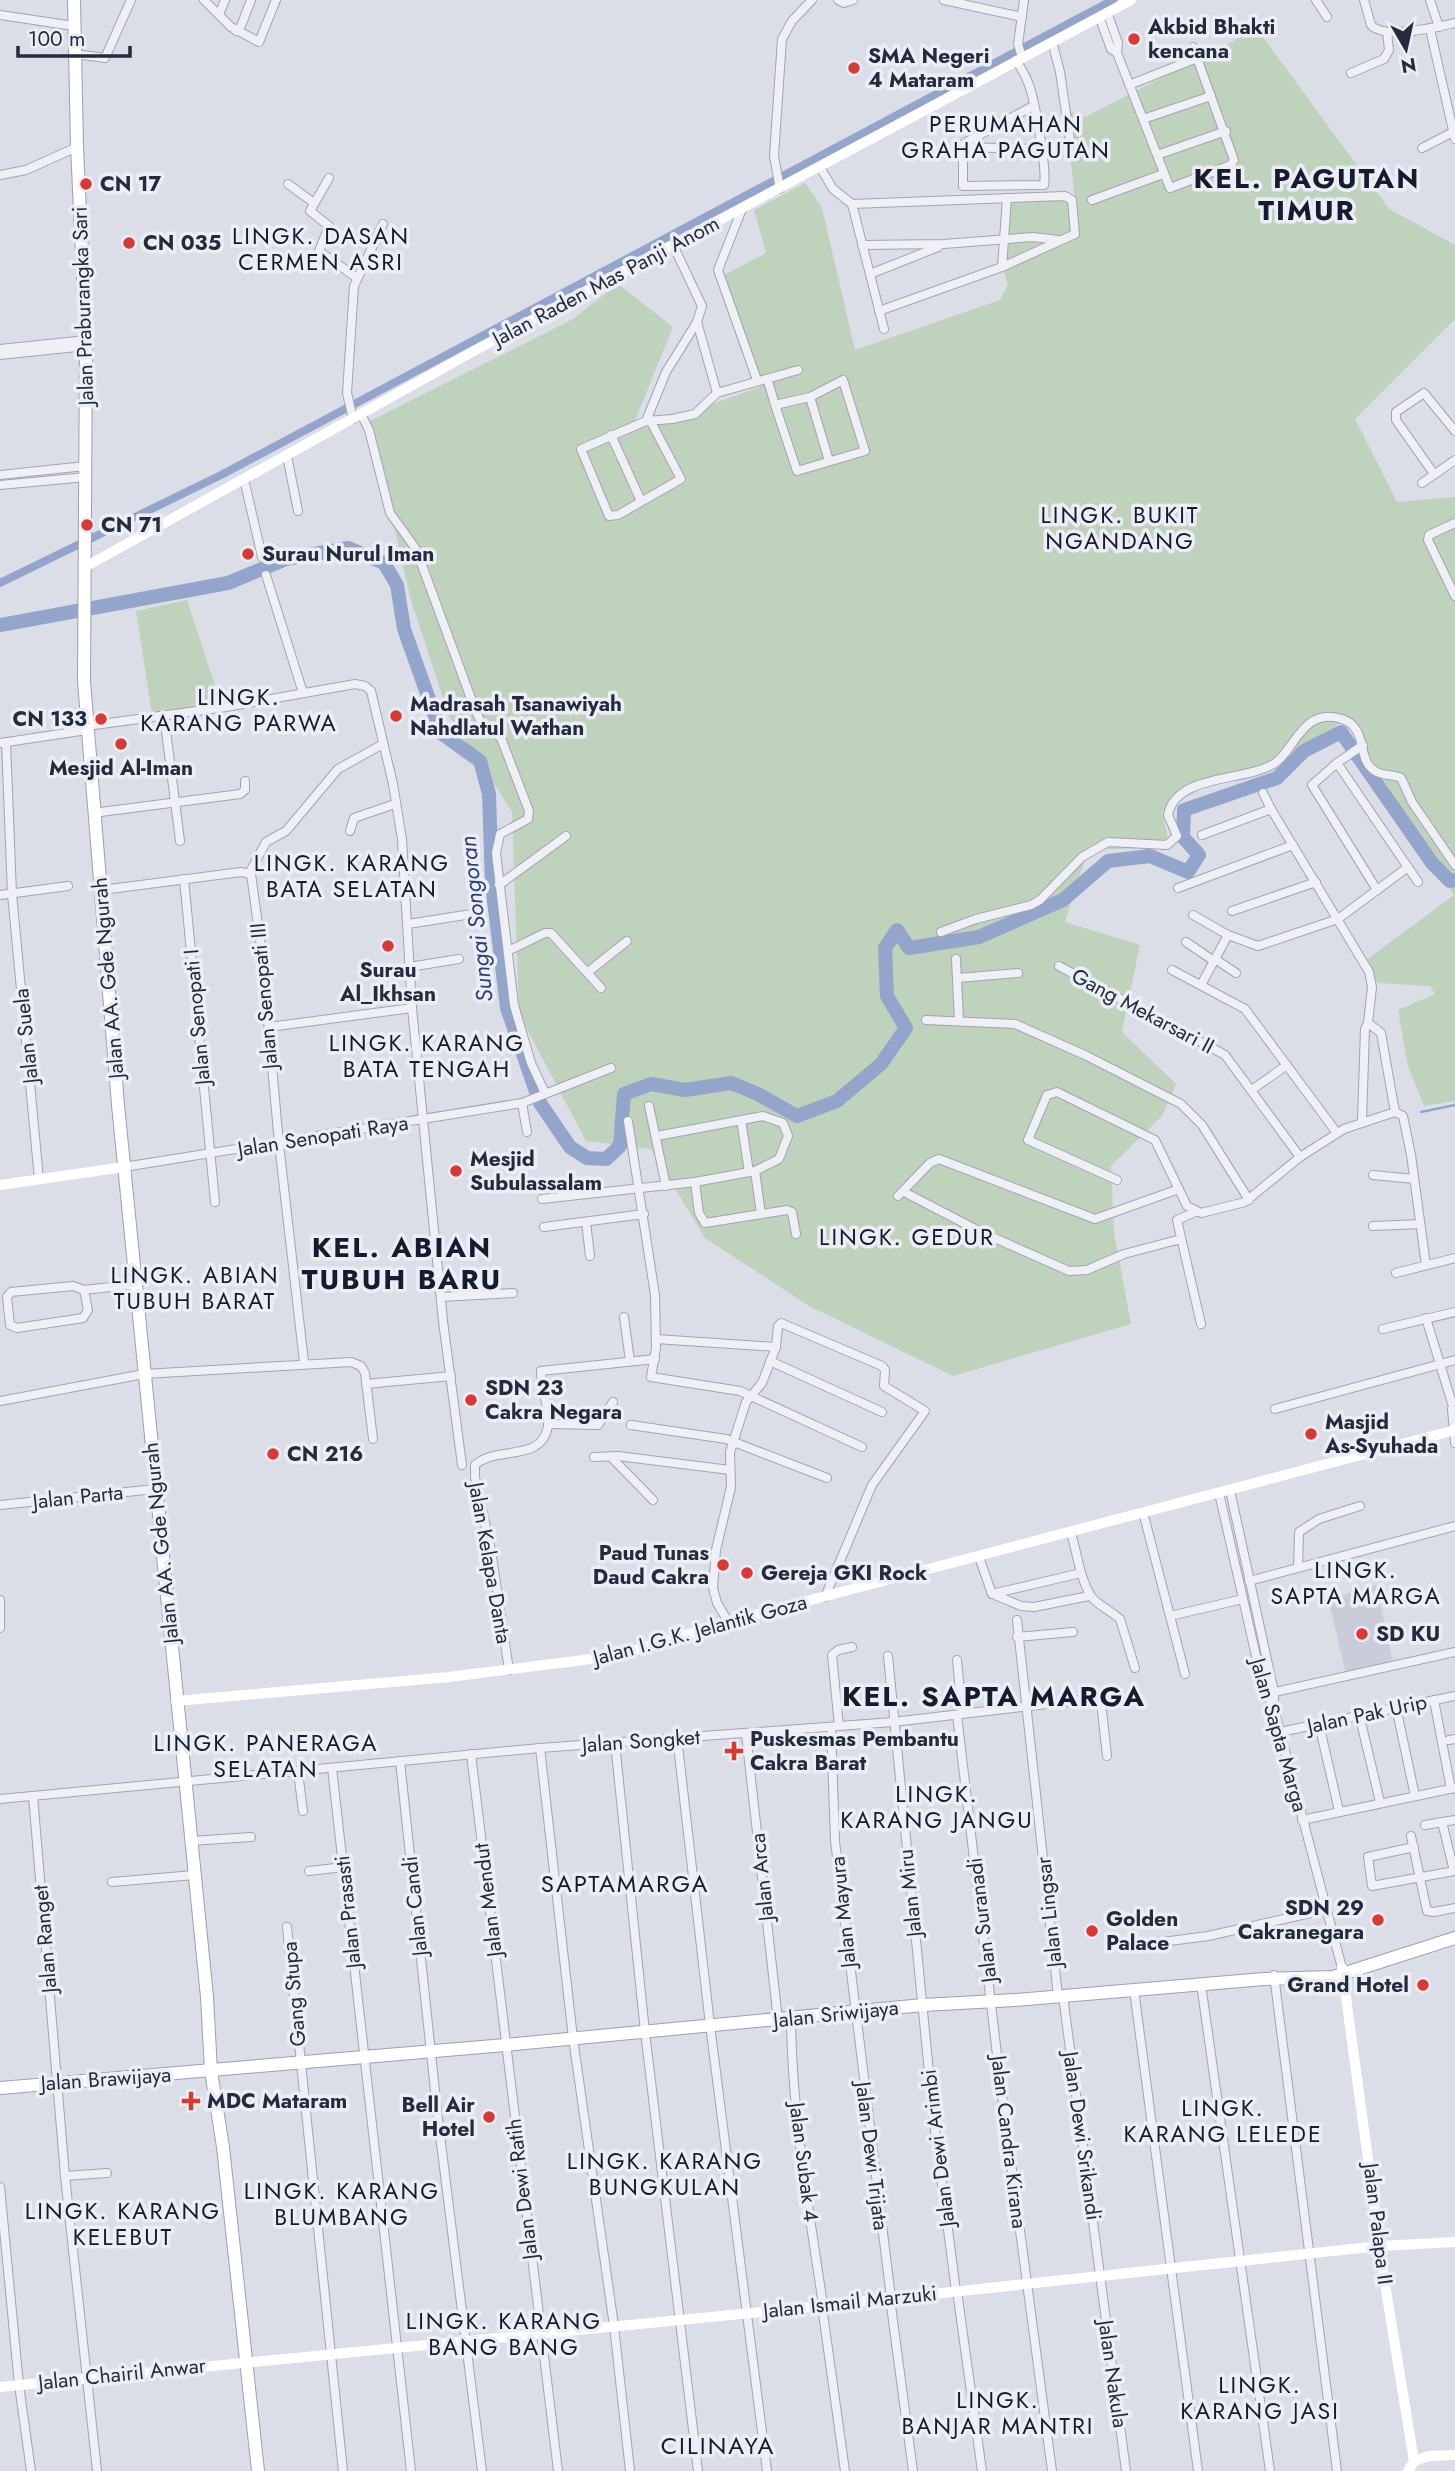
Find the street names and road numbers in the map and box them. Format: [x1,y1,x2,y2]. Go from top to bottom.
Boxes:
street label: Jalan Praburangka Sari [65,206,102,409]
street label: Jalan Raden Mas Panji Anom [485,208,725,355]
street label: Jalan AA. Gde Ngurah [84,876,132,1083]
street label: Jalan Senopati III [243,922,286,1073]
street label: Jalan Senopati I [176,948,218,1089]
street label: Gang Mekarsari II [1066,961,1220,1061]
street label: Jalan Suela [6,987,46,1088]
street label: Jalan Senopati Raya [233,1108,410,1165]
street label: Jalan AA. Gde Ngurah [136,1441,187,1648]
street label: Jalan Parta [28,1477,125,1517]
street label: Jalan Kelapa Danta [461,1477,519,1646]
street label: Jalan I.G.K. Jelantik Goza [587,1587,810,1674]
street label: Jalan Sapta Marga [1242,1652,1315,1815]
street label: Jalan Pak Urip [1301,1687,1430,1742]
street label: Jalan Songket [578,1722,701,1760]
street label: Jalan Arca [742,1832,782,1925]
street label: Jalan Mendut [466,1841,510,1962]
street label: Jalan Miru [890,1848,930,1941]
street label: Jalan Prasasti [327,1854,369,1973]
street label: Jalan Lingsar [1028,1854,1070,1972]
street label: Jalan Candi [395,1855,435,1960]
street label: Jalan Mayura [822,1855,864,1972]
street label: Jalan Suranadi [959,1856,1005,1987]
street label: Jalan Ranget [25,1884,65,1997]
street label: Gang Stupa [274,1940,314,2048]
street label: Jalan Sriwijaya [769,1993,900,2036]
street label: Jalan Dewi Srikandi [1055,2047,1109,2222]
street label: Jalan Candra Kirana [983,2051,1035,2230]
street label: Jalan Brawijaya [37,2059,172,2099]
street label: Jalan Dewi Arimbi [913,2067,963,2231]
street label: Jalan Dewi Trijata [848,2077,896,2232]
street label: Jalan Subak 4 [781,2098,826,2223]
street label: Jalan Dewi Ratih [498,2117,546,2264]
street label: Jalan Palapa II [1355,2159,1400,2286]
street label: Jalan Ismail Marzuki [759,2278,938,2326]
street label: Jalan Nakula [1090,2315,1135,2430]
street label: Jalan Chairil Anwar [34,2350,208,2398]

